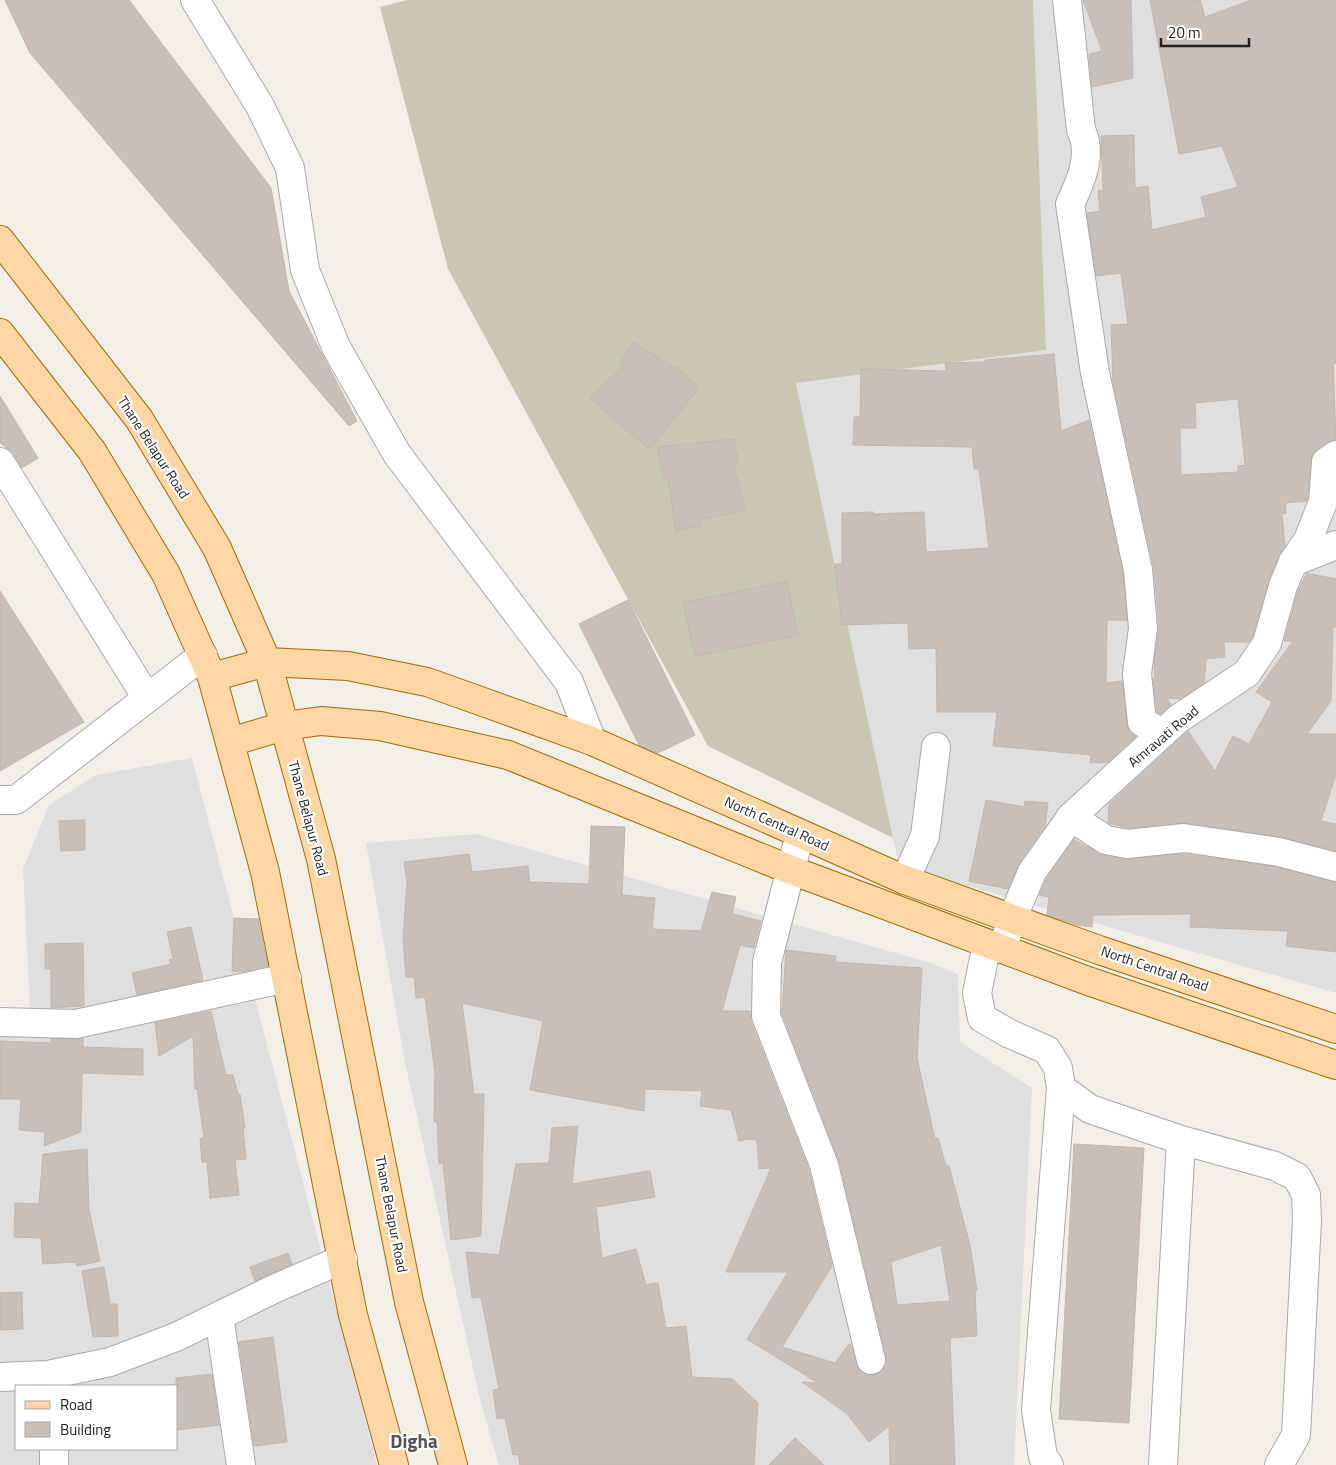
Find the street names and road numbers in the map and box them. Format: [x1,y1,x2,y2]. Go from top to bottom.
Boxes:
street label: Thane Belapur Road [113,392,195,502]
street label: Amravati Road [1123,700,1203,772]
street label: Thane Belapur Road [284,758,334,878]
street label: North Central Road [721,791,833,855]
street label: North Central Road [1098,940,1212,996]
street label: Thane Belapur Road [370,1154,414,1274]

